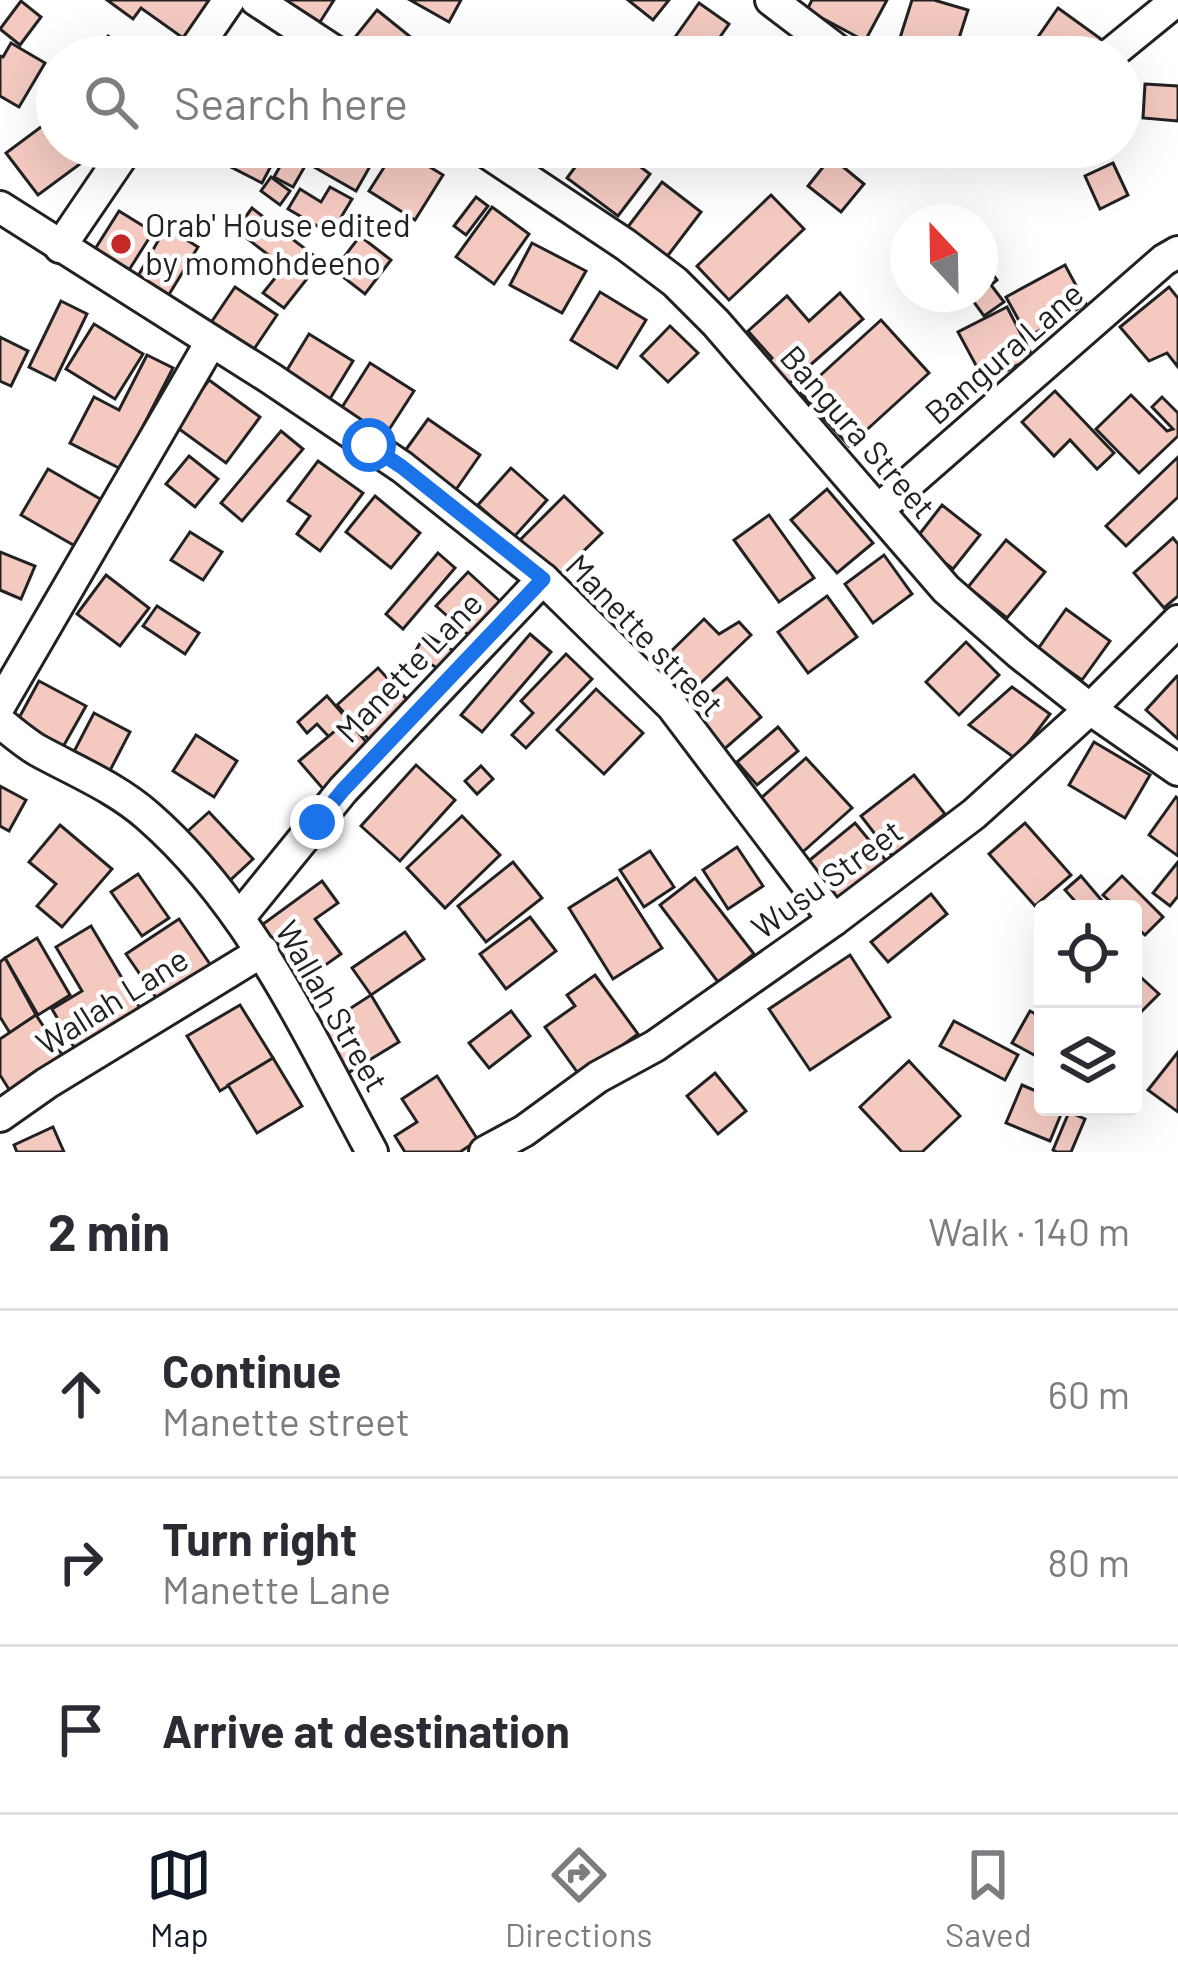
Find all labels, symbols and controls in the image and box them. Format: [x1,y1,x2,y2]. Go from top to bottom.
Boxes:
search box [36,36,1142,168]
icon: search [78,69,144,135]
text: Search here [174,75,408,129]
place label: Orab' House edited by momohdeeno [145,204,411,282]
north arrow [890,204,998,312]
marker: Orab' House edited by momohdeeno [108,231,134,257]
street label: Bangura Lane [916,273,1091,432]
street label: Bangura Street [773,337,945,526]
route start [342,418,396,472]
street label: Manette street [558,545,733,724]
street label: Manette Lane [327,583,490,750]
route end [290,795,344,849]
street label: Wusu Street [743,810,910,946]
map controls [1034,900,1142,1116]
button: locate [1034,900,1142,1008]
street label: Wallah Street [268,913,398,1098]
street label: Wallah Lane [28,938,195,1063]
button: layers [1034,1008,1142,1116]
text: 2 min [48,1200,170,1261]
text: Walk · 140 m [928,1207,1130,1254]
text: Continue [162,1343,341,1397]
icon: ahead [48,1361,114,1427]
text: 60 m [1048,1370,1130,1417]
text: Manette street [162,1397,410,1444]
text: Turn right [162,1511,357,1565]
icon: right [48,1529,114,1595]
text: 80 m [1048,1538,1130,1585]
text: Manette Lane [162,1565,391,1612]
icon: arrive [48,1697,114,1763]
text: Arrive at destination [162,1703,570,1757]
tab: Map [146,1842,212,1954]
tab: Directions [505,1842,652,1954]
tab: Saved [945,1842,1032,1954]

